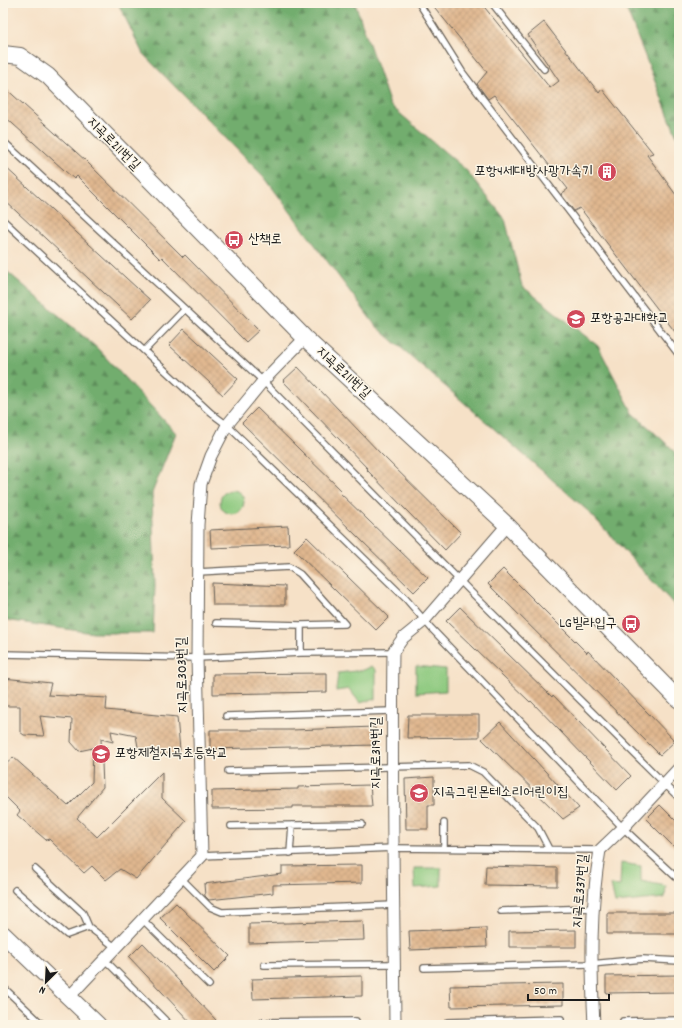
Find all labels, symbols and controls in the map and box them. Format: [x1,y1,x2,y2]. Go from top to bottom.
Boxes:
street label: 지곡로211번길 [82,113,145,176]
building icon: 포항4세대방사광가속기 [596,161,618,183]
place label: 포항4세대방사광가속기 [475,162,593,182]
bus stop icon: 산책로 [223,229,245,251]
place label: 산책로 [248,230,282,250]
school or university icon: 포항공과대학교 [565,308,587,330]
place label: 포항공과대학교 [590,309,669,329]
street label: 지곡로211번길 [311,342,375,404]
bus stop icon: LG빌라입구 [620,613,642,635]
place label: LG빌라입구 [559,614,617,634]
street label: 지곡로303번길 [172,636,194,713]
street label: 지곡로319번길 [367,716,387,789]
school or university icon: 포항제철지곡초등학교 [90,743,112,765]
place label: 포항제철지곡초등학교 [115,744,228,764]
school or university icon: 지곡그린몬테소리어린이집 [408,782,430,804]
place label: 지곡그린몬테소리어린이집 [433,783,568,803]
street label: 지곡로337번길 [568,852,594,929]
north arrow [26,962,66,1002]
scale bar [528,976,609,1002]
text: N [36,981,48,998]
text: 50 m [534,983,557,1000]

